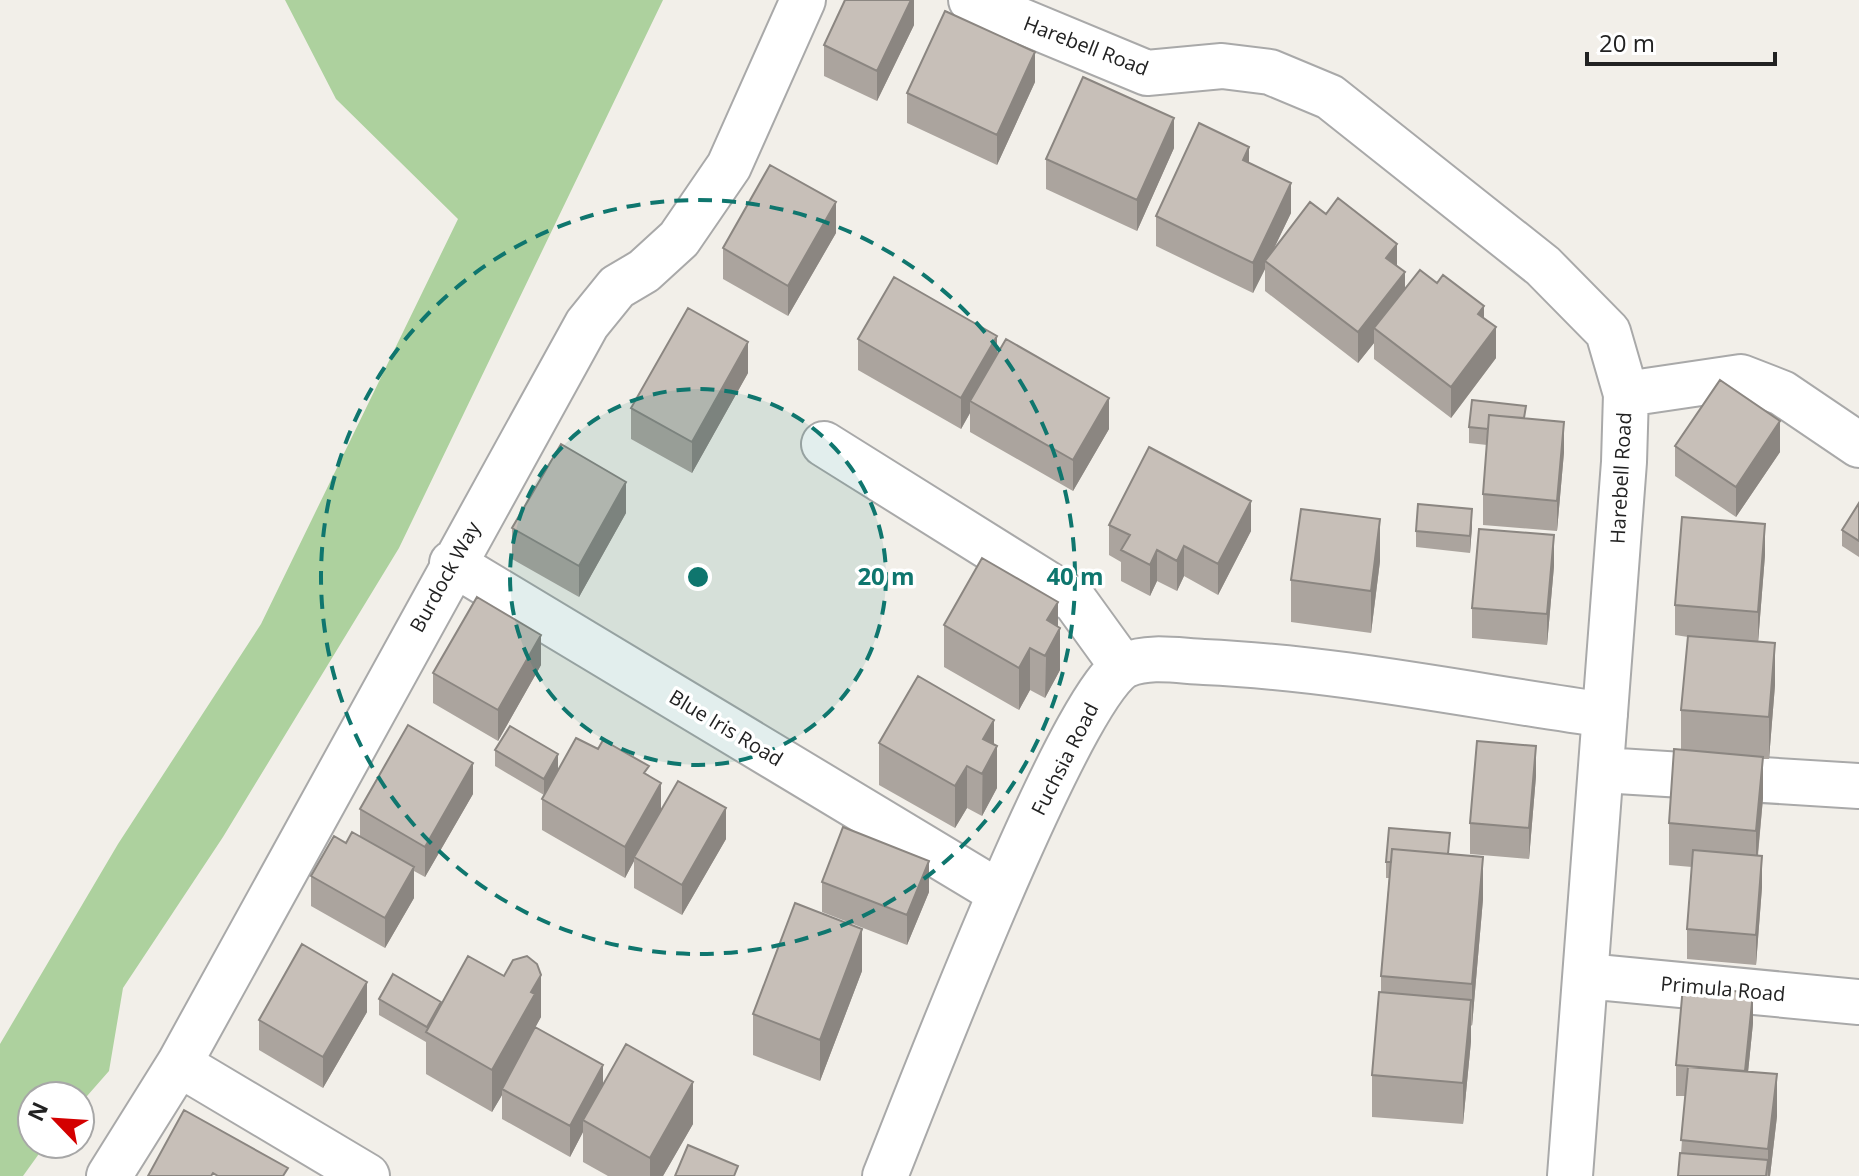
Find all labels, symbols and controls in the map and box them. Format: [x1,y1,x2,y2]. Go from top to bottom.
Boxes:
street label: Harebell Road [1020,9,1153,82]
scale bar [1587,16,1775,66]
text: 20 m [1599,26,1655,59]
street label: Harebell Road [1604,411,1637,544]
street label: Burdock Way [403,516,487,637]
text: 20 m [857,559,915,592]
text: 40 m [1046,559,1104,592]
centre of rings [684,563,712,591]
street label: Blue Iris Road [664,683,788,772]
street label: Fuchsia Road [1025,698,1105,820]
street label: Primula Road [1660,970,1787,1007]
north arrow [16,1080,96,1160]
text: N [20,1097,54,1126]

